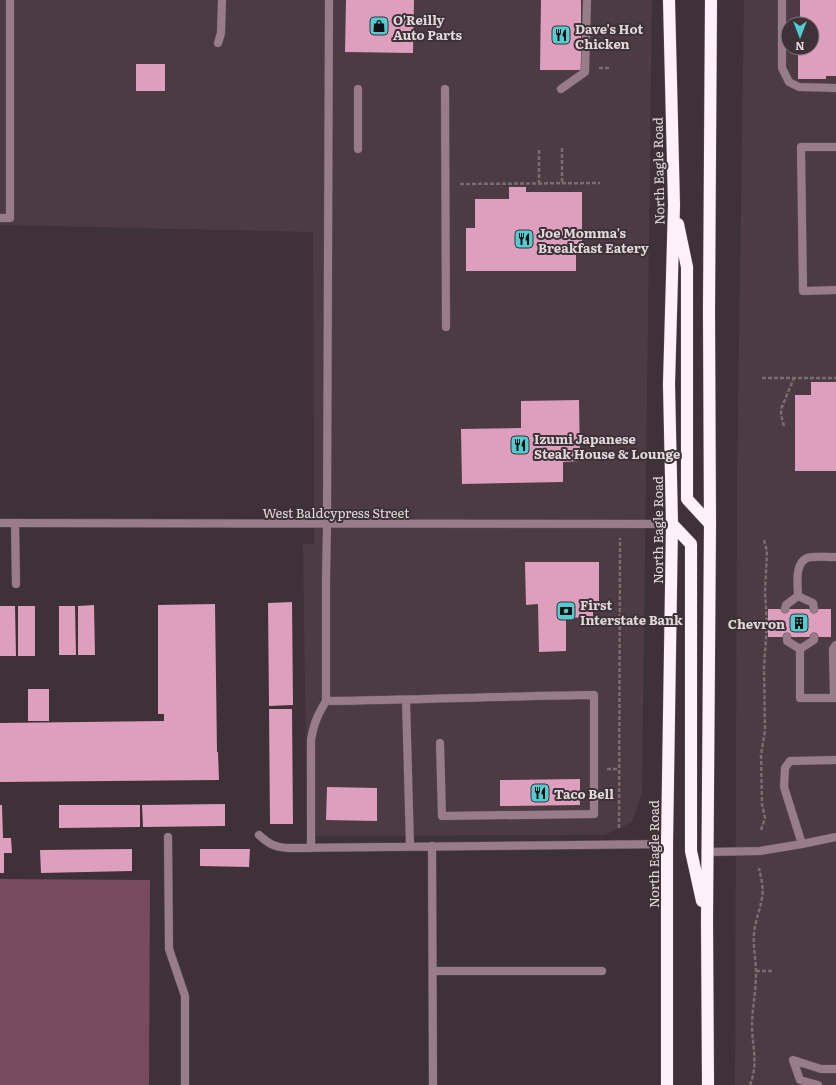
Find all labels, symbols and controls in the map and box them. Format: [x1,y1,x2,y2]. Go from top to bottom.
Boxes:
place label: O'Reilly Auto Parts [393,10,463,44]
shop icon: O'Reilly Auto Parts [368,15,390,37]
north arrow [780,16,820,56]
place label: Dave's Hot Chicken [575,19,643,53]
restaurant icon: Dave's Hot Chicken [550,24,572,46]
text: N [795,39,805,55]
street label: North Eagle Road [648,117,668,225]
place label: Joe Momma's Breakfast Eatery [538,223,649,257]
restaurant icon: Joe Momma's Breakfast Eatery [513,228,535,250]
place label: Izumi Japanese Steak House & Lounge [534,429,680,463]
restaurant icon: Izumi Japanese Steak House & Lounge [509,434,531,456]
street label: North Eagle Road [648,476,667,584]
street label: West Baldcypress Street [263,503,410,522]
place label: First Interstate Bank [580,595,683,629]
bank icon: First Interstate Bank [555,600,577,622]
building icon: Chevron [788,612,810,634]
place label: Chevron [728,614,785,633]
restaurant icon: Taco Bell [529,782,551,804]
place label: Taco Bell [554,784,614,803]
street label: North Eagle Road [644,800,663,908]

